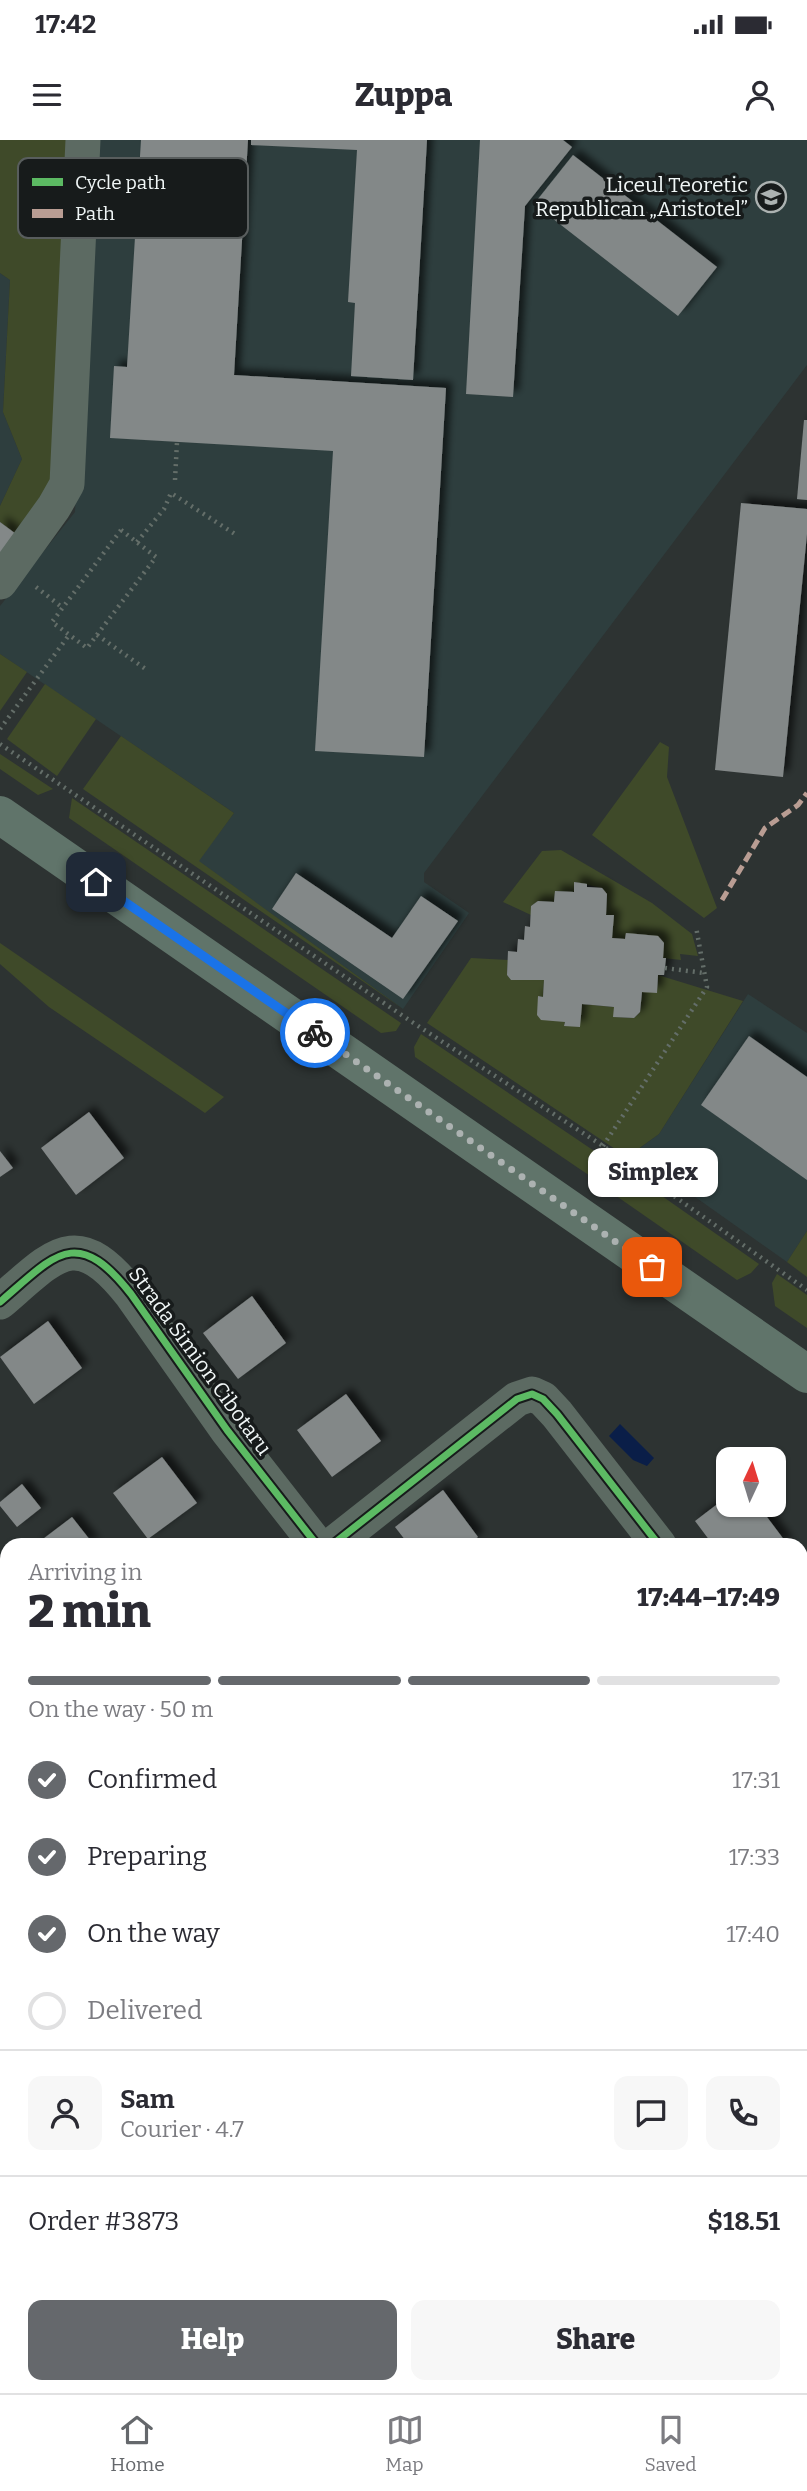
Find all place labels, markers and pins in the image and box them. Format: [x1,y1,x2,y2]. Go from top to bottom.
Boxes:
place label: Liceul Teoretic Republican „Aristotel” [535,172,748,222]
school or university icon: Liceul Teoretic Republican „Aristotel” [754,180,788,214]
pin [66,852,126,912]
callout: Simplex [587,1148,717,1197]
pin [622,1237,682,1297]

